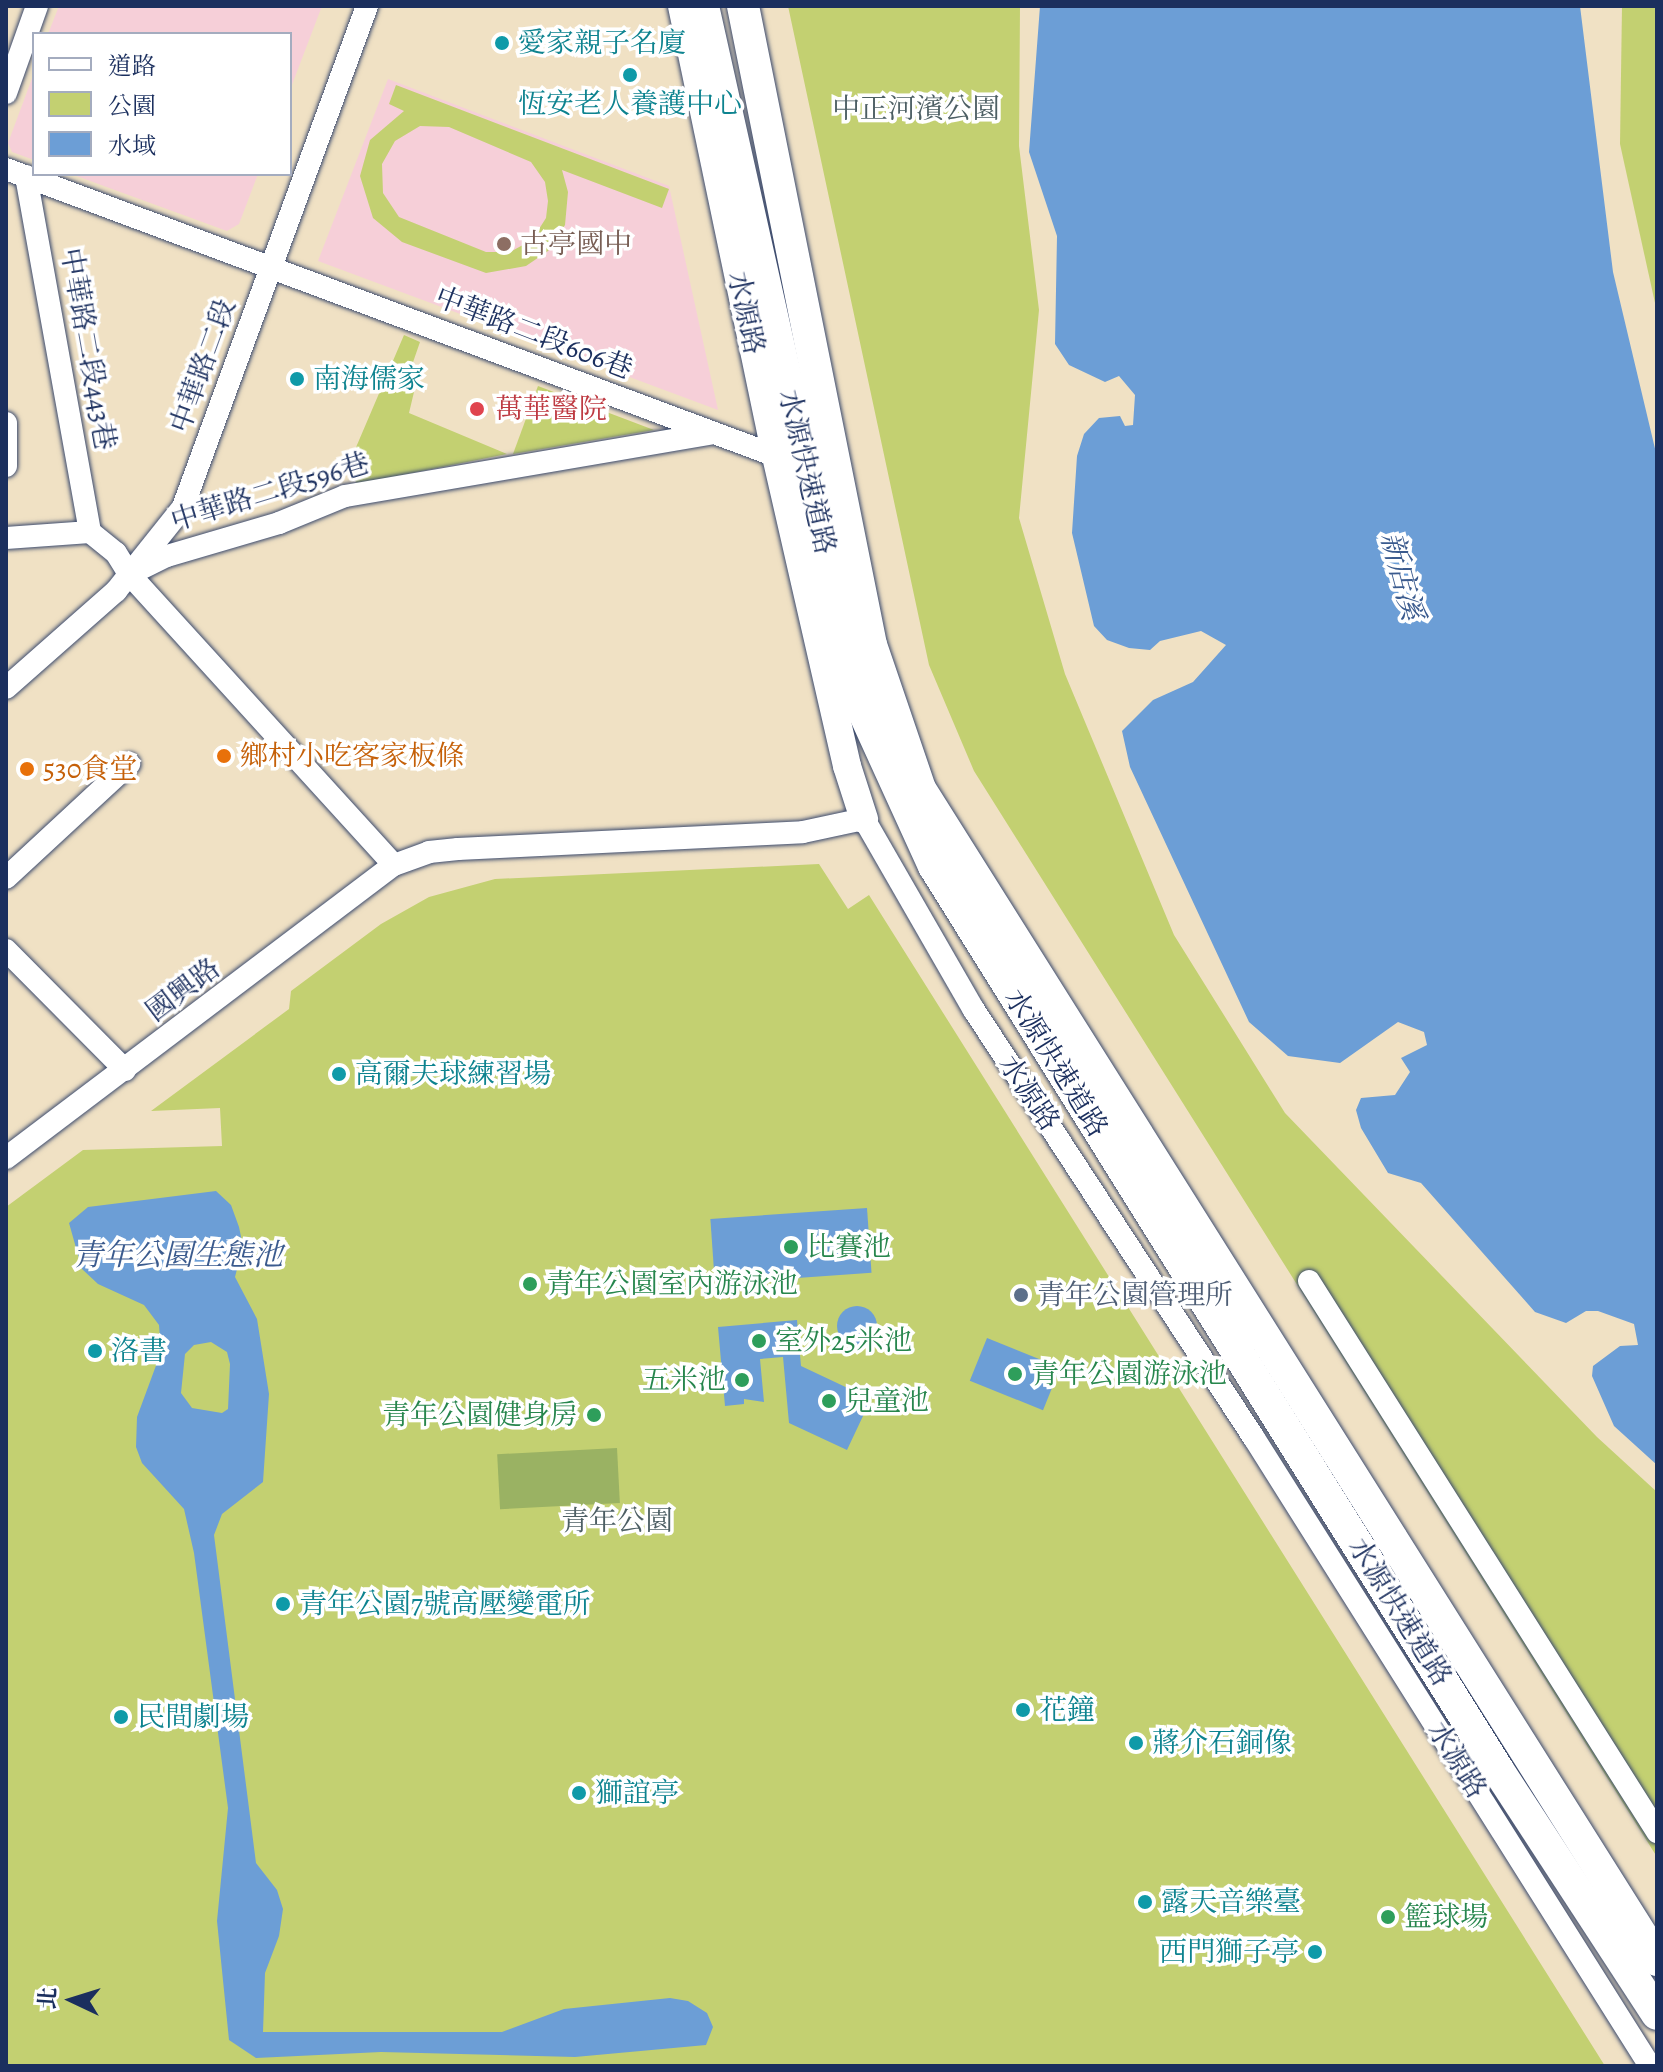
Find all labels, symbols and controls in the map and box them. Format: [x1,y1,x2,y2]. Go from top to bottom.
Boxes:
place label: 愛家親子名廈 [518,26,686,60]
legend [32,32,292,176]
marker: 愛家親子名廈 [493,34,511,52]
text: 道路 [108,50,156,82]
marker: 恆安老人養護中心 [621,66,639,84]
place label: 恆安老人養護中心 [518,87,742,121]
text: 公園 [108,90,156,122]
park label: 中正河濱公園 [832,92,1000,126]
text: 水域 [108,130,156,162]
place label: 古亭國中 [520,227,632,261]
marker: 古亭國中 [495,235,513,253]
street label: 中華路二段443巷 [54,245,122,453]
street label: 水源路 [721,268,771,358]
street label: 中華路二段606巷 [431,280,637,386]
street label: 中華路二段 [163,294,243,438]
place label: 南海儒家 [313,362,425,396]
marker: 南海儒家 [288,370,306,388]
street label: 水源快速道路 [772,386,842,558]
place label: 萬華醫院 [495,392,607,426]
marker: 萬華醫院 [466,398,488,420]
street label: 中華路二段596巷 [167,446,373,538]
water label: 新店溪 [1373,528,1431,624]
place label: 鄉村小吃客家板條 [240,739,464,773]
marker: 鄉村小吃客家板條 [215,747,233,765]
place label: 530食堂 [43,752,138,786]
marker: 530食堂 [18,760,36,778]
street label: 國興路 [139,951,227,1029]
street label: 水源快速道路 [997,983,1115,1143]
street label: 水源路 [992,1049,1066,1137]
place label: 高爾夫球練習場 [355,1057,551,1091]
marker: 高爾夫球練習場 [330,1065,348,1083]
place label: 比賽池 [807,1230,891,1264]
water label: 青年公園生態池 [73,1237,283,1273]
marker: 比賽池 [782,1238,800,1256]
place label: 青年公園室內游泳池 [546,1267,798,1301]
marker: 青年公園室內游泳池 [521,1275,539,1293]
place label: 青年公園管理所 [1037,1278,1233,1312]
marker: 青年公園管理所 [1012,1286,1030,1304]
place label: 室外25米池 [775,1324,912,1358]
marker: 室外25米池 [750,1332,768,1350]
place label: 洛書 [111,1334,167,1368]
marker: 洛書 [86,1342,104,1360]
place label: 青年公園游泳池 [1031,1357,1227,1391]
place label: 五米池 [642,1363,726,1397]
marker: 青年公園游泳池 [1006,1365,1024,1383]
marker: 五米池 [733,1371,751,1389]
place label: 兒童池 [845,1384,929,1418]
marker: 兒童池 [820,1392,838,1410]
place label: 青年公園健身房 [382,1398,578,1432]
marker: 青年公園健身房 [585,1406,603,1424]
park label: 青年公園 [561,1504,673,1538]
street label: 水源快速道路 [1341,1532,1459,1692]
place label: 青年公園7號高壓變電所 [299,1587,591,1621]
marker: 青年公園7號高壓變電所 [274,1595,292,1613]
place label: 花鐘 [1039,1693,1095,1727]
place label: 民間劇場 [137,1700,249,1734]
marker: 花鐘 [1014,1701,1032,1719]
marker: 民間劇場 [112,1708,130,1726]
street label: 水源路 [1420,1715,1494,1805]
place label: 蔣介石銅像 [1152,1726,1292,1760]
marker: 蔣介石銅像 [1127,1734,1145,1752]
place label: 獅誼亭 [595,1776,679,1810]
marker: 獅誼亭 [570,1784,588,1802]
place label: 露天音樂臺 [1161,1885,1301,1919]
marker: 露天音樂臺 [1136,1893,1154,1911]
place label: 籃球場 [1404,1900,1488,1934]
marker: 籃球場 [1379,1908,1397,1926]
place label: 西門獅子亭 [1159,1935,1299,1969]
marker: 西門獅子亭 [1306,1943,1324,1961]
north arrow [32,1960,112,2040]
text: 北 [32,1986,64,2010]

